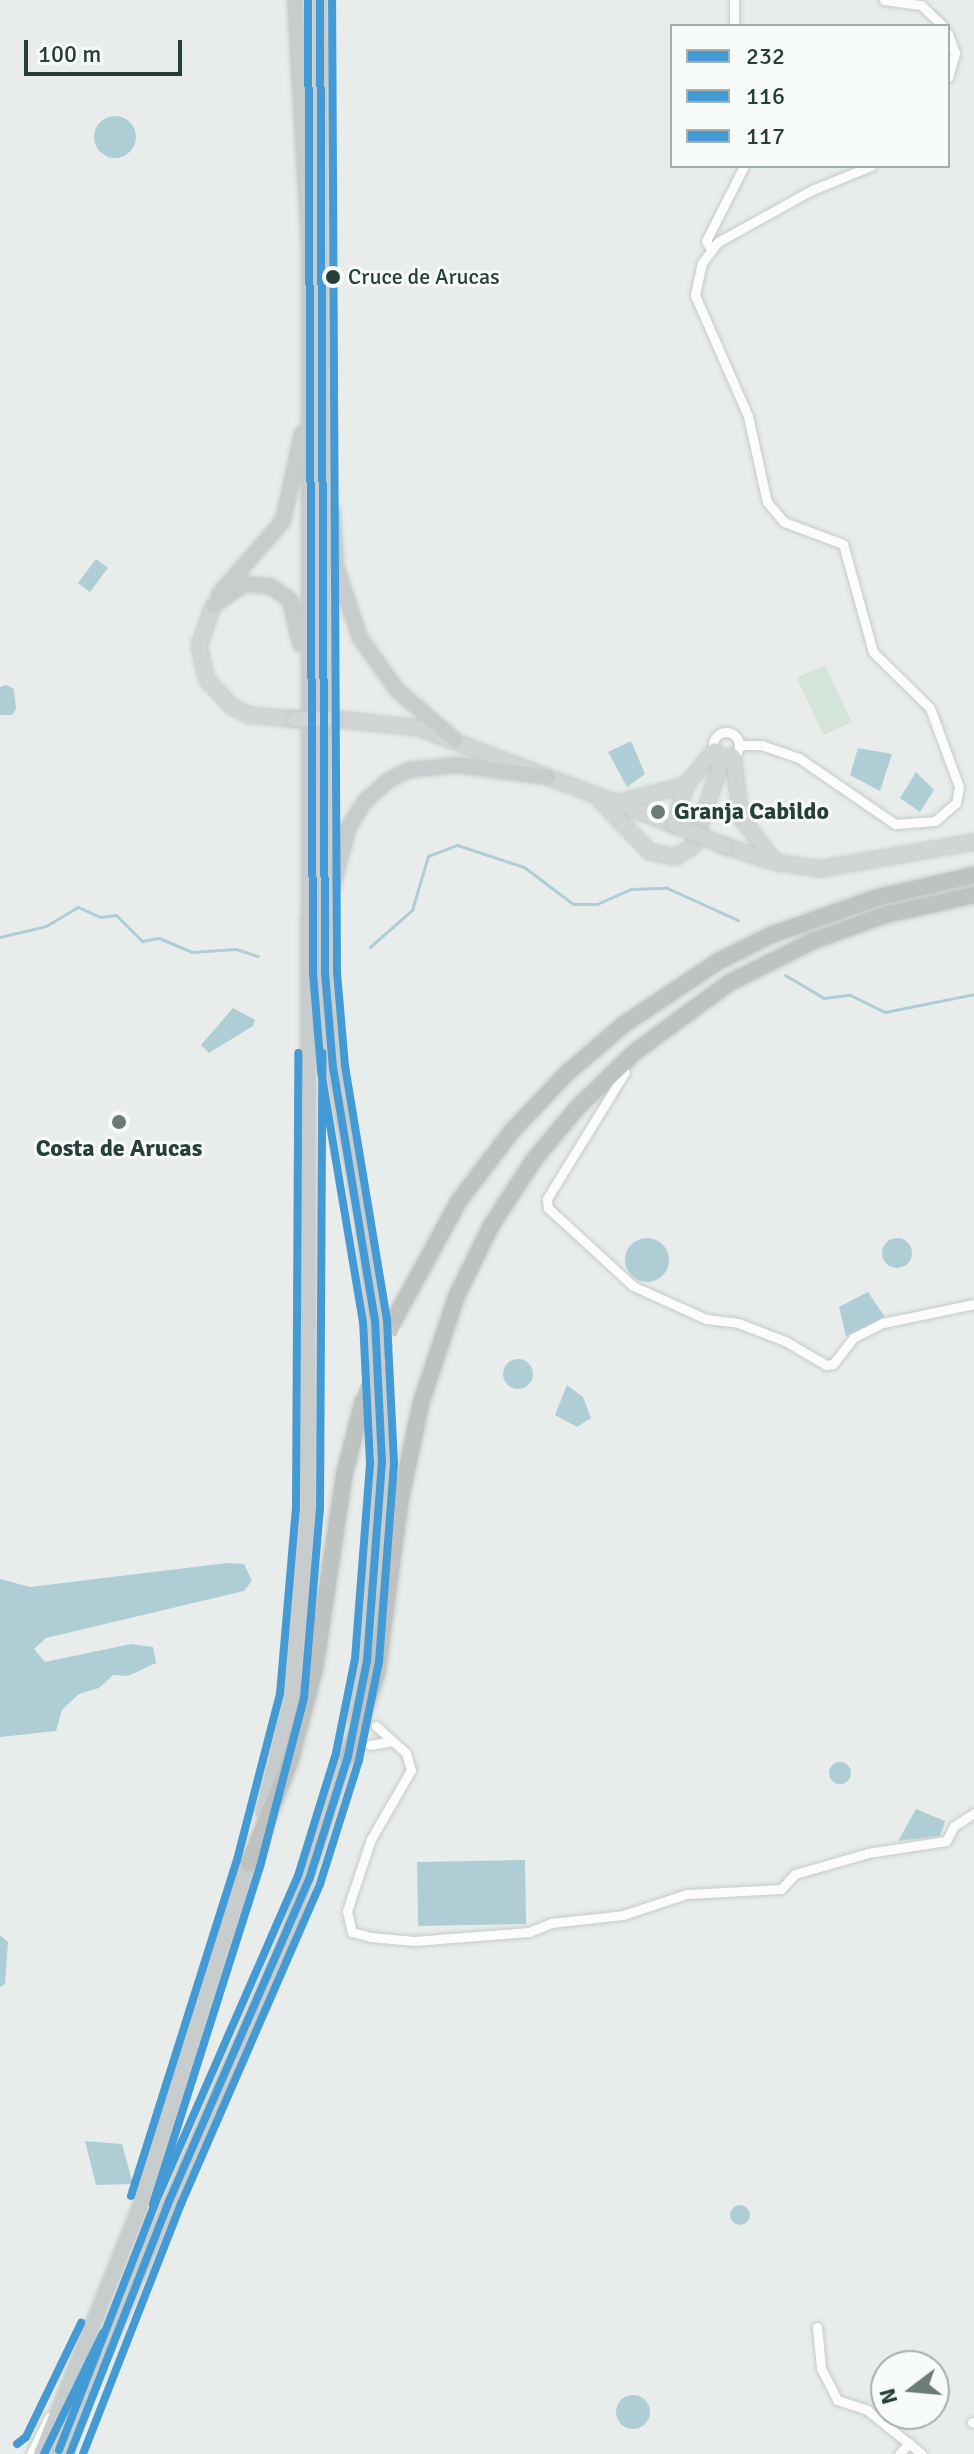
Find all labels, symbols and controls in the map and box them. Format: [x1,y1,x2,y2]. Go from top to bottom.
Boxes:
scale bar [28,24,186,74]
legend [670,24,950,168]
text: 100 m [38,39,101,69]
text: 232 [746,41,785,71]
text: 116 [746,81,785,111]
text: 117 [746,121,785,151]
place label: Cruce de Arucas [348,264,500,290]
marker: Cruce de Arucas [325,269,341,285]
place label: Granja Cabildo [674,798,829,826]
marker: Granja Cabildo [649,803,667,821]
marker: Costa de Arucas [110,1113,128,1131]
place label: Costa de Arucas [36,1135,202,1163]
north arrow [870,2350,950,2430]
text: N [873,2385,903,2407]

